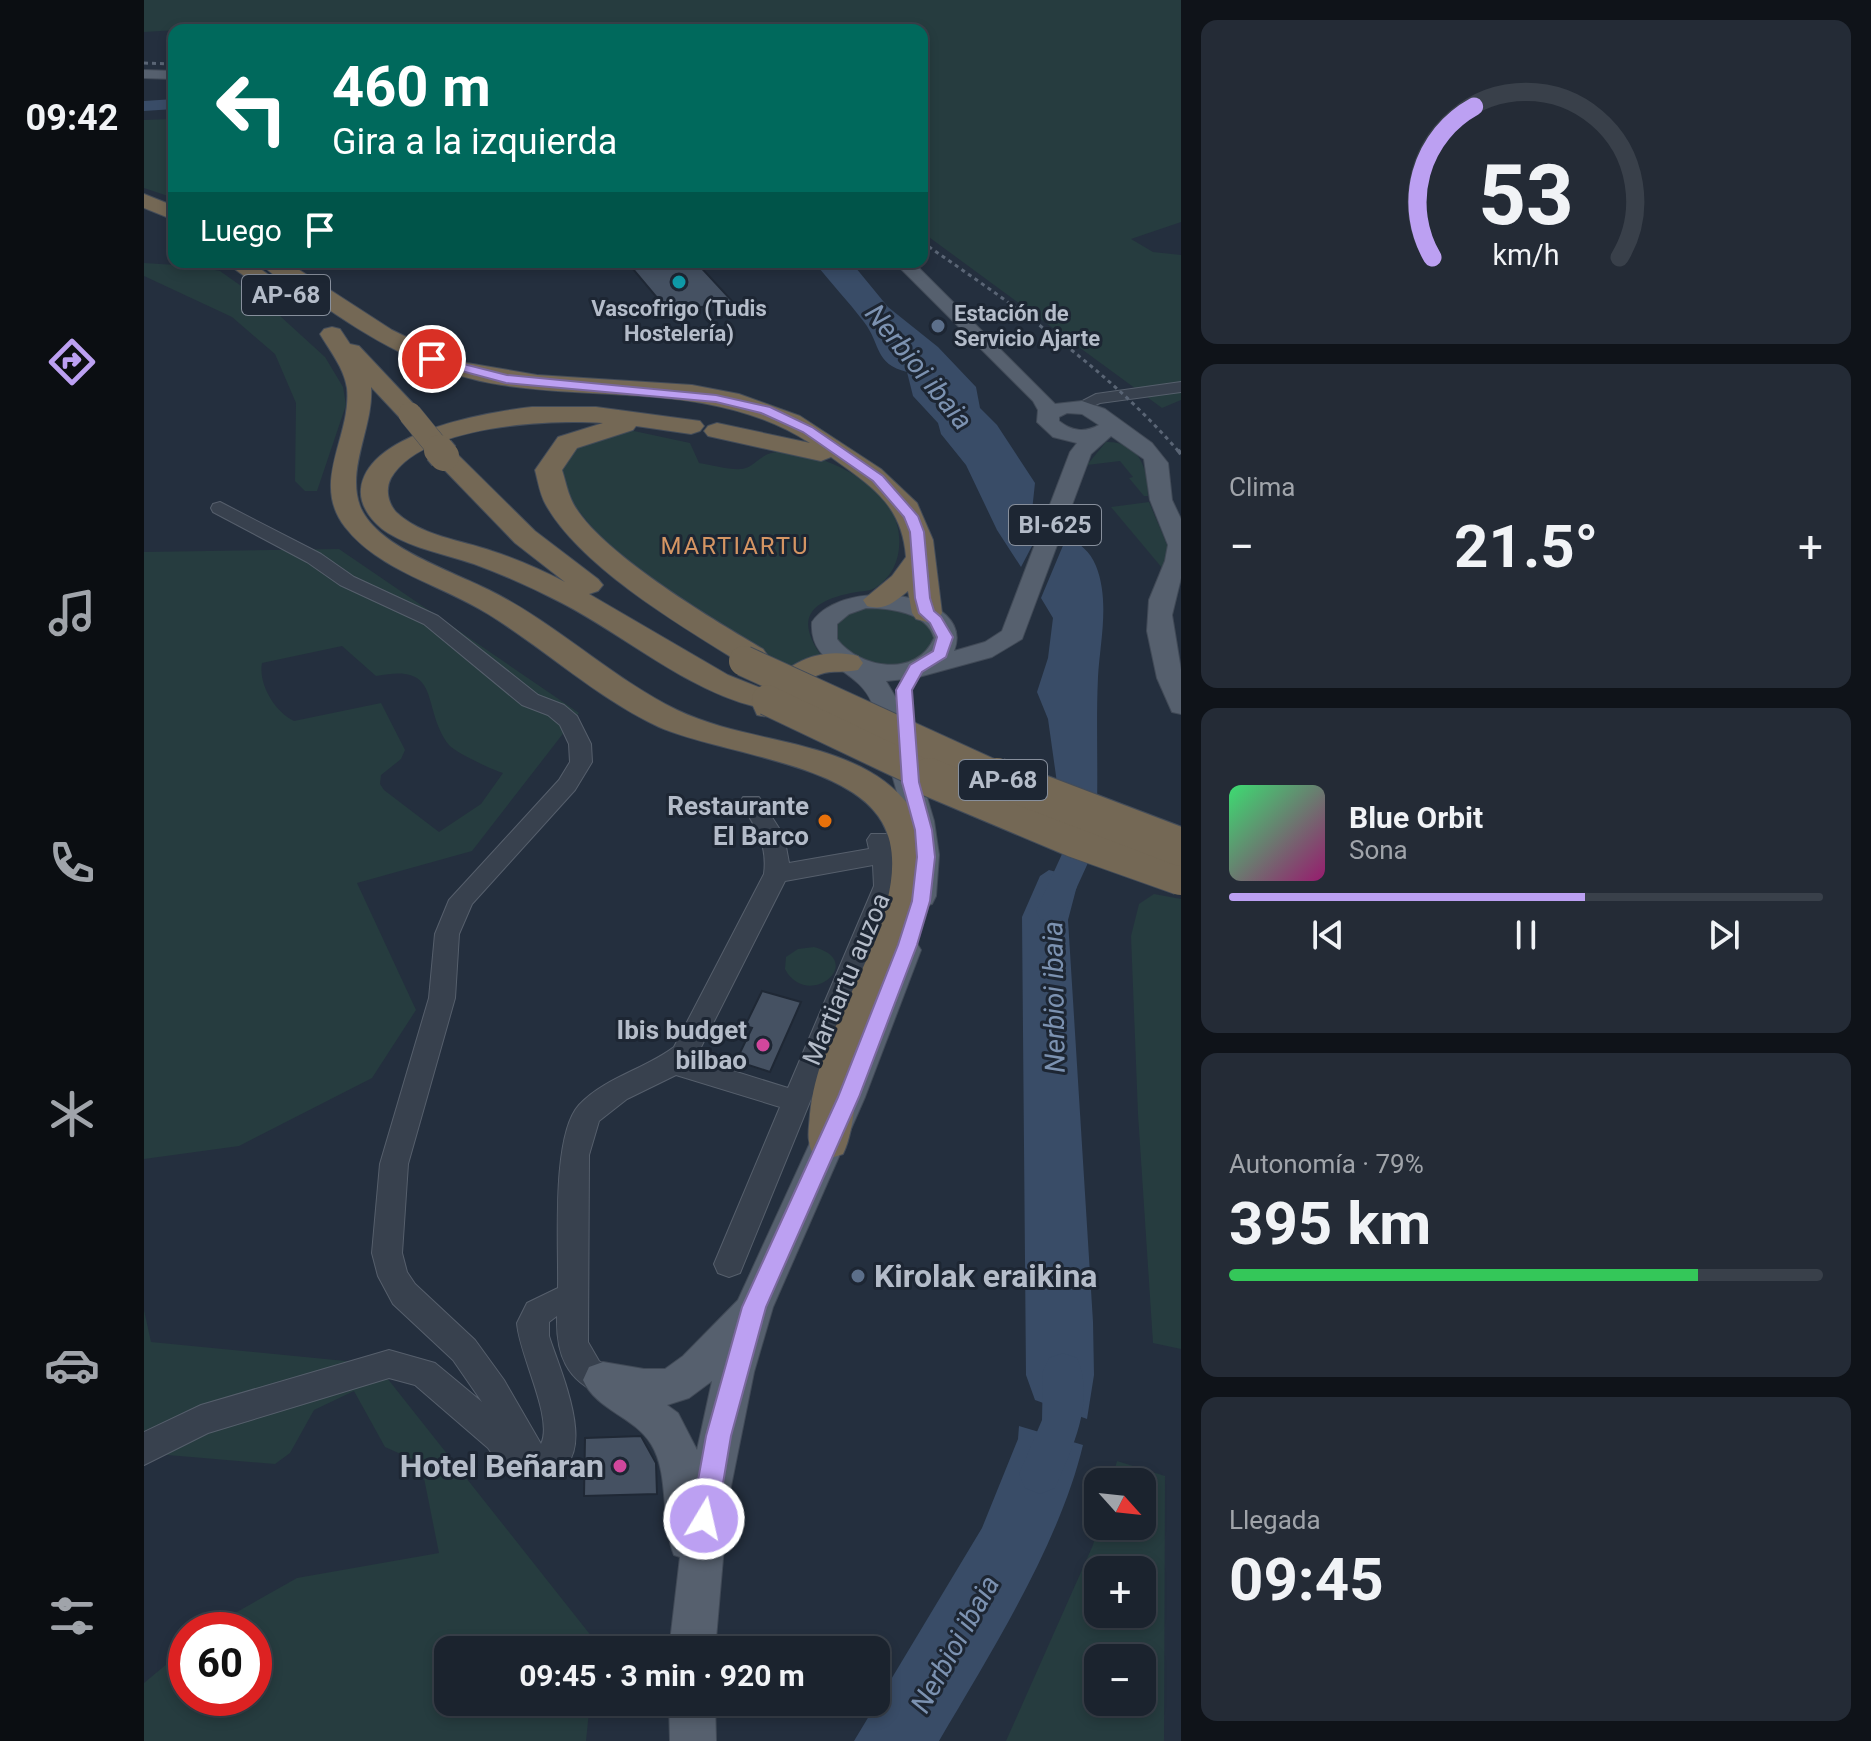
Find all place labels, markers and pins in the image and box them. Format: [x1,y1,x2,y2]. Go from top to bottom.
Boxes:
marker: Vascofrigo (Tudis Hostelería) [670,273,688,291]
place label: Vascofrigo (Tudis Hostelería) [591,296,767,346]
place label: Estación de Servicio Ajarte [954,301,1100,351]
marker: Estación de Servicio Ajarte [929,317,947,335]
pin [398,325,466,393]
place label: Restaurante El Barco [667,791,809,851]
marker: Restaurante El Barco [816,812,834,830]
place label: Ibis budget bilbao [617,1015,747,1075]
marker: Ibis budget bilbao [754,1036,772,1054]
place label: Kirolak eraikina [874,1257,1097,1295]
marker: Kirolak eraikina [849,1267,867,1285]
place label: Hotel Beñaran [400,1447,604,1485]
marker: Hotel Beñaran [611,1457,629,1475]

